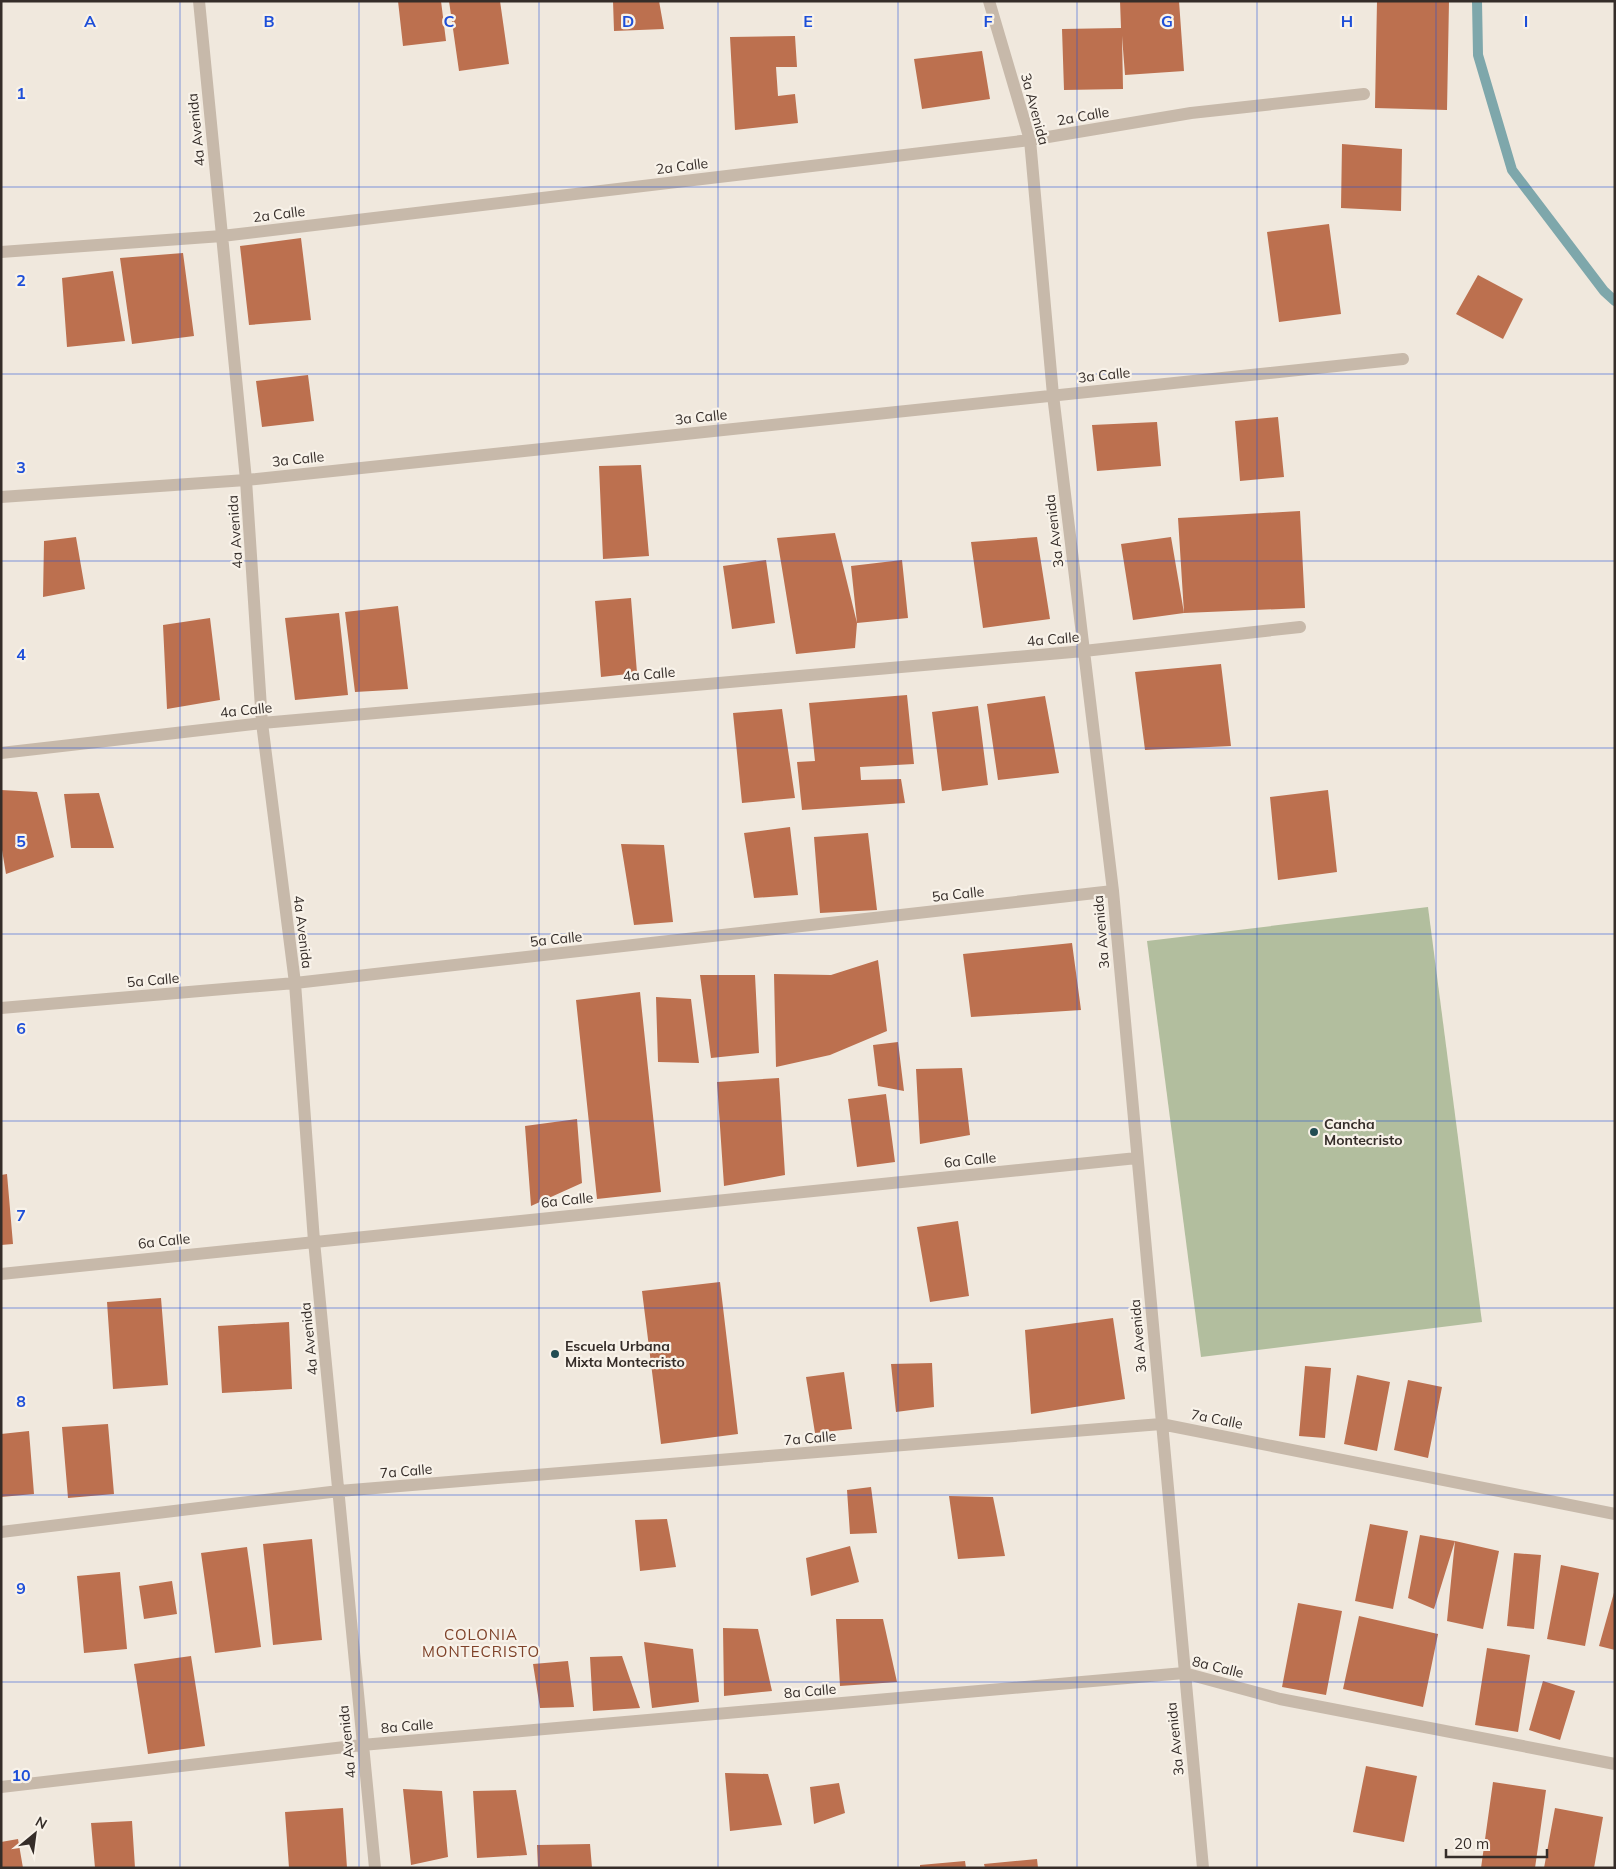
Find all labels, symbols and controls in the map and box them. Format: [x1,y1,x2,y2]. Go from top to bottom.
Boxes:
text: A [84,11,96,31]
text: B [263,11,275,31]
text: C [444,11,455,31]
text: D [622,11,634,31]
text: E [803,11,813,31]
text: F [983,11,993,31]
text: G [1161,11,1173,31]
text: H [1341,11,1353,31]
text: I [1524,11,1528,31]
street label: 3a Avenida [1017,71,1053,147]
text: 1 [16,83,26,103]
street label: 4a Avenida [183,92,209,168]
street label: 2a Calle [1056,103,1110,129]
street label: 2a Calle [655,154,709,178]
street label: 2a Calle [252,202,306,226]
text: 2 [16,270,26,290]
street label: 3a Calle [1077,363,1131,387]
street label: 3a Calle [674,405,728,429]
street label: 3a Calle [271,447,325,471]
text: 3 [16,457,26,477]
street label: 3a Avenida [1041,493,1067,569]
street label: 4a Avenida [223,495,247,569]
street label: 4a Calle [1026,628,1080,650]
text: 4 [16,644,26,664]
street label: 4a Calle [622,663,676,685]
street label: 4a Calle [219,698,273,722]
text: 5 [16,831,26,851]
street label: 5a Calle [931,882,985,906]
street label: 4a Avenida [290,894,316,970]
street label: 3a Avenida [1089,895,1113,969]
street label: 5a Calle [529,927,583,951]
street label: 5a Calle [126,969,180,991]
text: 6 [16,1018,26,1038]
place label: Cancha Montecristo [1324,1115,1403,1149]
marker: Cancha Montecristo [1308,1126,1320,1138]
street label: 6a Calle [943,1148,997,1172]
street label: 6a Calle [540,1188,594,1212]
text: 7 [16,1205,26,1225]
street label: 6a Calle [137,1229,191,1253]
street label: 3a Avenida [1126,1299,1150,1373]
street label: 4a Avenida [296,1301,322,1377]
place label: Escuela Urbana Mixta Montecristo [565,1337,685,1371]
marker: Escuela Urbana Mixta Montecristo [549,1348,561,1360]
text: 8 [16,1391,26,1411]
street label: 7a Calle [1190,1405,1244,1433]
street label: 7a Calle [783,1427,837,1449]
street label: 7a Calle [379,1460,433,1482]
text: 9 [16,1578,26,1598]
district label: COLONIA MONTECRISTO [422,1625,540,1661]
street label: 8a Calle [1190,1652,1246,1682]
street label: 8a Calle [783,1680,837,1702]
street label: 3a Avenida [1162,1701,1188,1777]
street label: 4a Avenida [334,1704,360,1780]
street label: 8a Calle [380,1715,434,1737]
text: 10 [11,1765,31,1785]
north arrow [10,1809,60,1859]
text: N [32,1812,50,1833]
scale bar [1446,1826,1547,1858]
text: 20 m [1454,1834,1489,1853]

